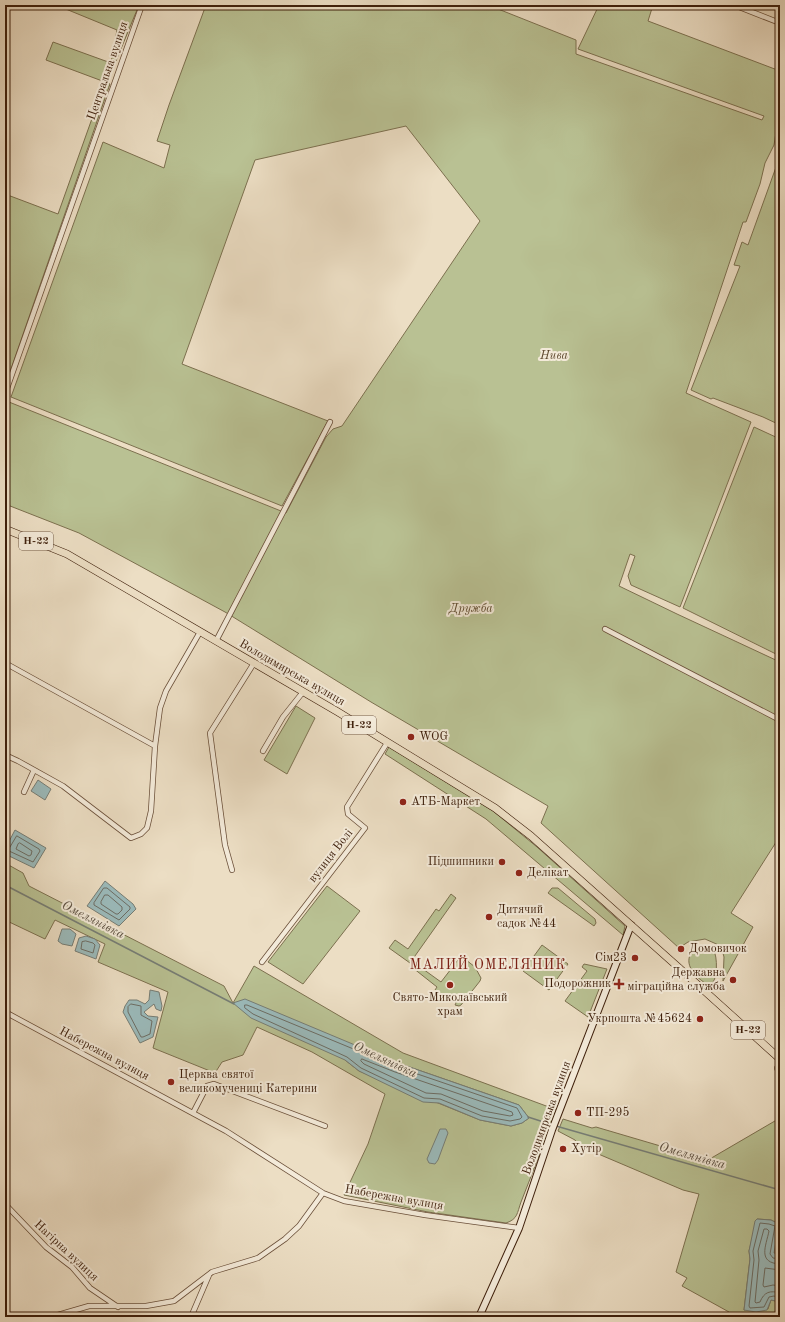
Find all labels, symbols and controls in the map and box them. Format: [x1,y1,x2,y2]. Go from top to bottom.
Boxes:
street label: Центральна вулиця [86,20,130,122]
park label: Нива [539,350,569,362]
road number: Н-22 [19,532,53,550]
park label: Дружба [447,602,493,615]
street label: Володимирська вулиця [237,638,347,708]
road number: Н-22 [342,716,376,734]
place label: WOG [419,731,448,743]
marker: WOG [406,732,416,742]
place label: АТБ-Маркет [411,796,480,808]
marker: АТБ-Маркет [398,797,408,807]
street label: вулиця Волі [306,827,355,885]
place label: Підшипники [428,855,494,868]
marker: Підшипники [497,857,507,867]
place label: Делікат [527,866,569,879]
marker: Делікат [514,868,524,878]
water label: Омелянівка [60,899,126,941]
place label: Дитячий садок №44 [497,904,556,930]
marker: Дитячий садок №44 [484,912,494,922]
place label: Домовичок [689,943,747,955]
marker: Домовичок [676,944,686,954]
place label: Сім23 [595,951,627,964]
marker: Сім23 [630,953,640,963]
district label: МАЛИЙ ОМЕЛЯНИК [409,954,567,972]
place label: Державна міграційна служба [628,967,725,993]
marker: Державна міграційна служба [728,975,738,985]
place label: Подорожник [544,978,611,990]
marker: Подорожник [614,979,624,989]
marker: Свято-Миколаївський храм [445,980,455,990]
place label: Свято-Миколаївський храм [393,992,507,1018]
place label: Укрпошта №45624 [587,1012,692,1025]
marker: Укрпошта №45624 [695,1014,705,1024]
road number: Н-22 [731,1021,765,1039]
street label: Набережна вулиця [57,1025,151,1083]
water label: Омелянівка [351,1040,419,1080]
street label: Володимирська вулиця [521,1060,573,1176]
place label: Церква святої великомучениці Катерини [179,1069,317,1095]
marker: Церква святої великомучениці Катерини [166,1077,176,1087]
place label: ТП-295 [586,1106,629,1119]
marker: ТП-295 [573,1108,583,1118]
water label: Омелянівка [657,1140,727,1172]
place label: Хутір [571,1142,601,1155]
marker: Хутір [558,1144,568,1154]
street label: Набережна вулиця [344,1183,444,1213]
street label: Нагірна вулиця [32,1218,101,1284]

